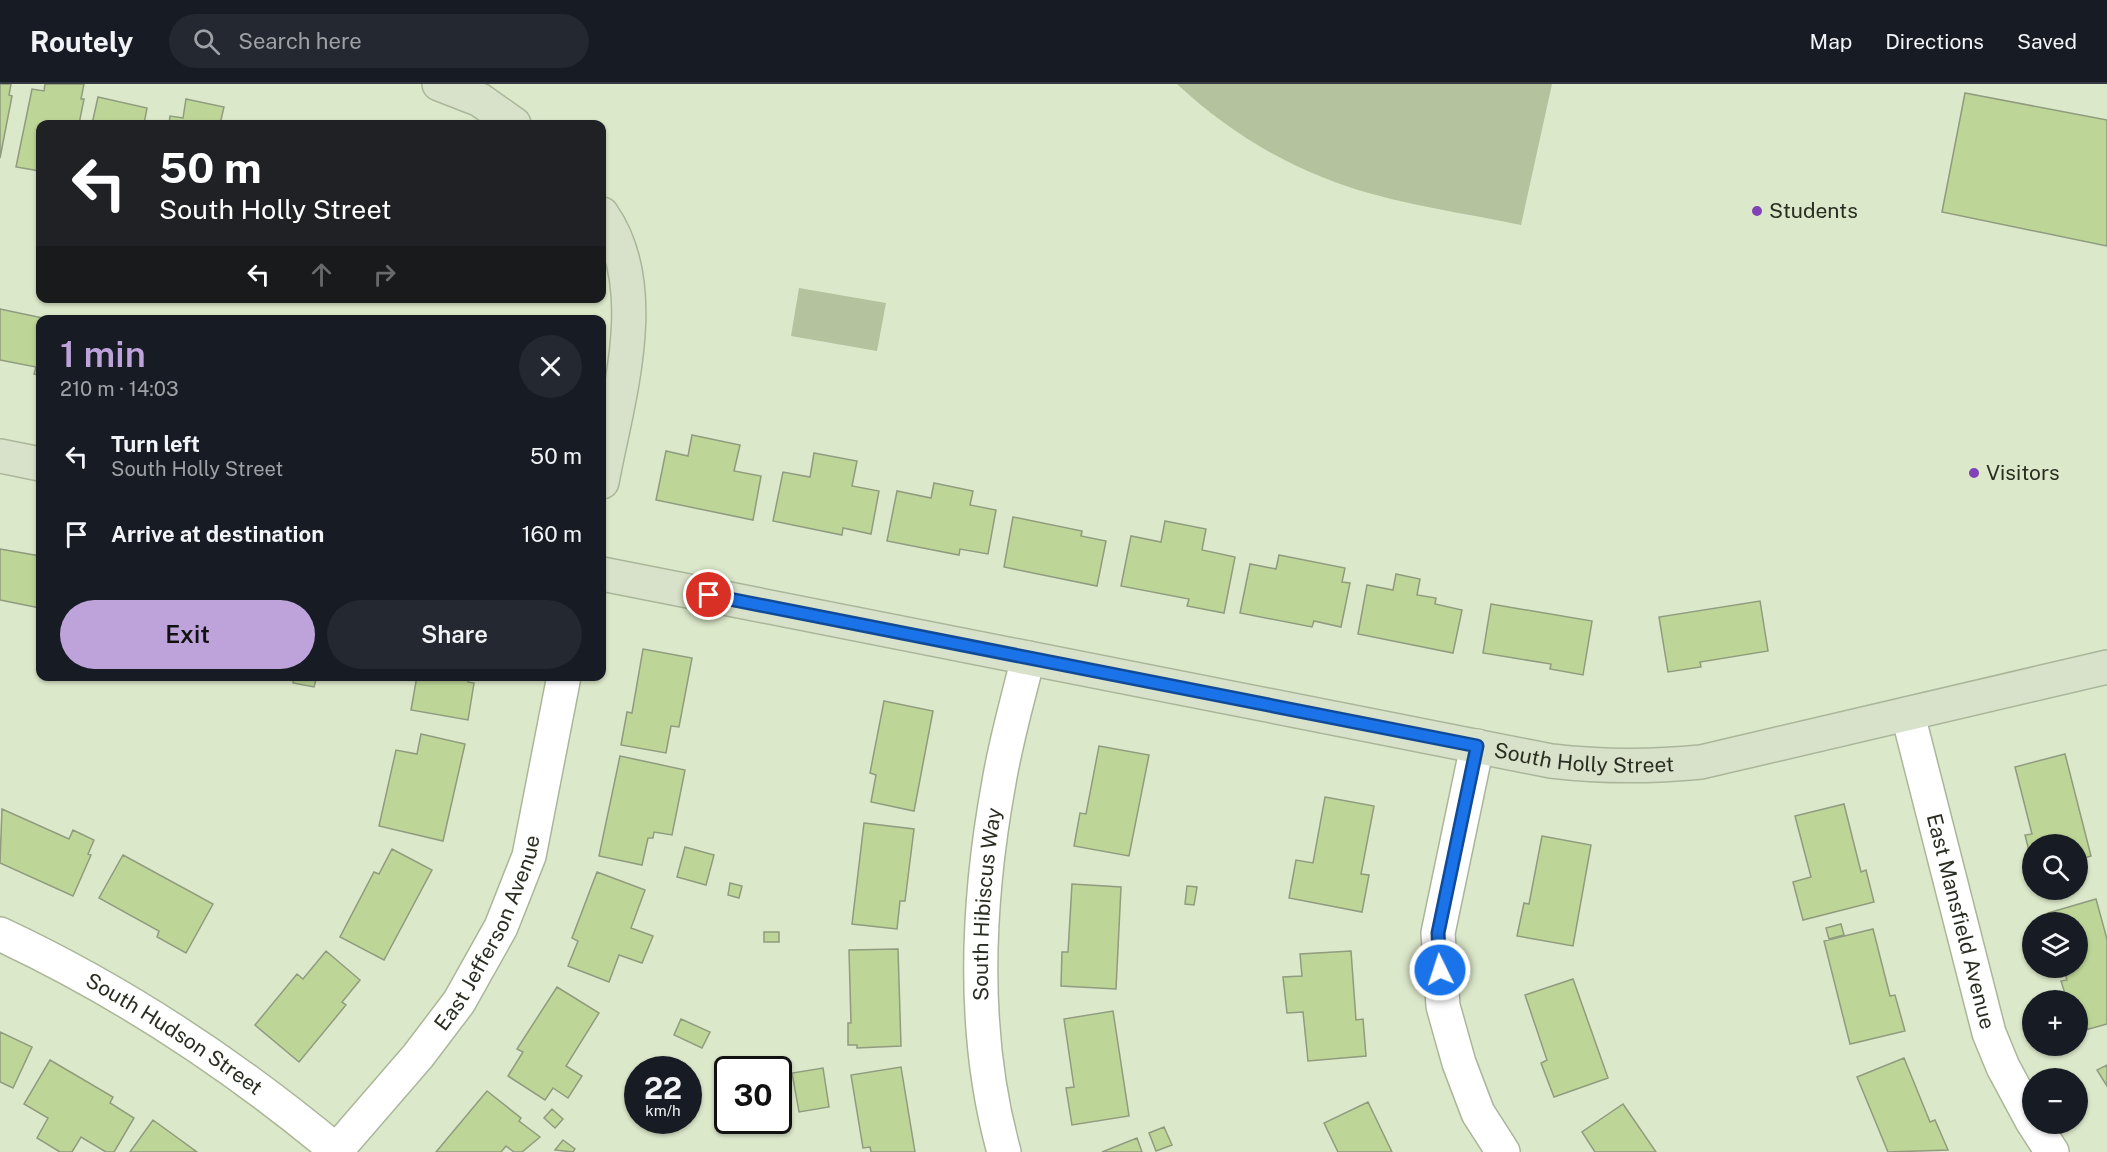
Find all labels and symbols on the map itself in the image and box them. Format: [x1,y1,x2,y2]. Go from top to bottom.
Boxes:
place label: Students [1769,198,1858,223]
marker: Students [1750,204,1764,218]
place label: Visitors [1986,460,2060,485]
marker: Visitors [1967,466,1981,480]
pin [683,569,734,620]
street label: South Holly Street [1492,737,1675,778]
street label: South Hibiscus Way [968,806,1006,1001]
street label: East Mansfield Avenue [1922,811,2001,1032]
street label: East Jefferson Avenue [429,833,545,1035]
position arrow [1408,938,1472,1002]
street label: South Hudson Street [82,967,268,1100]
speed limit sign: 30 [714,1056,792,1134]

